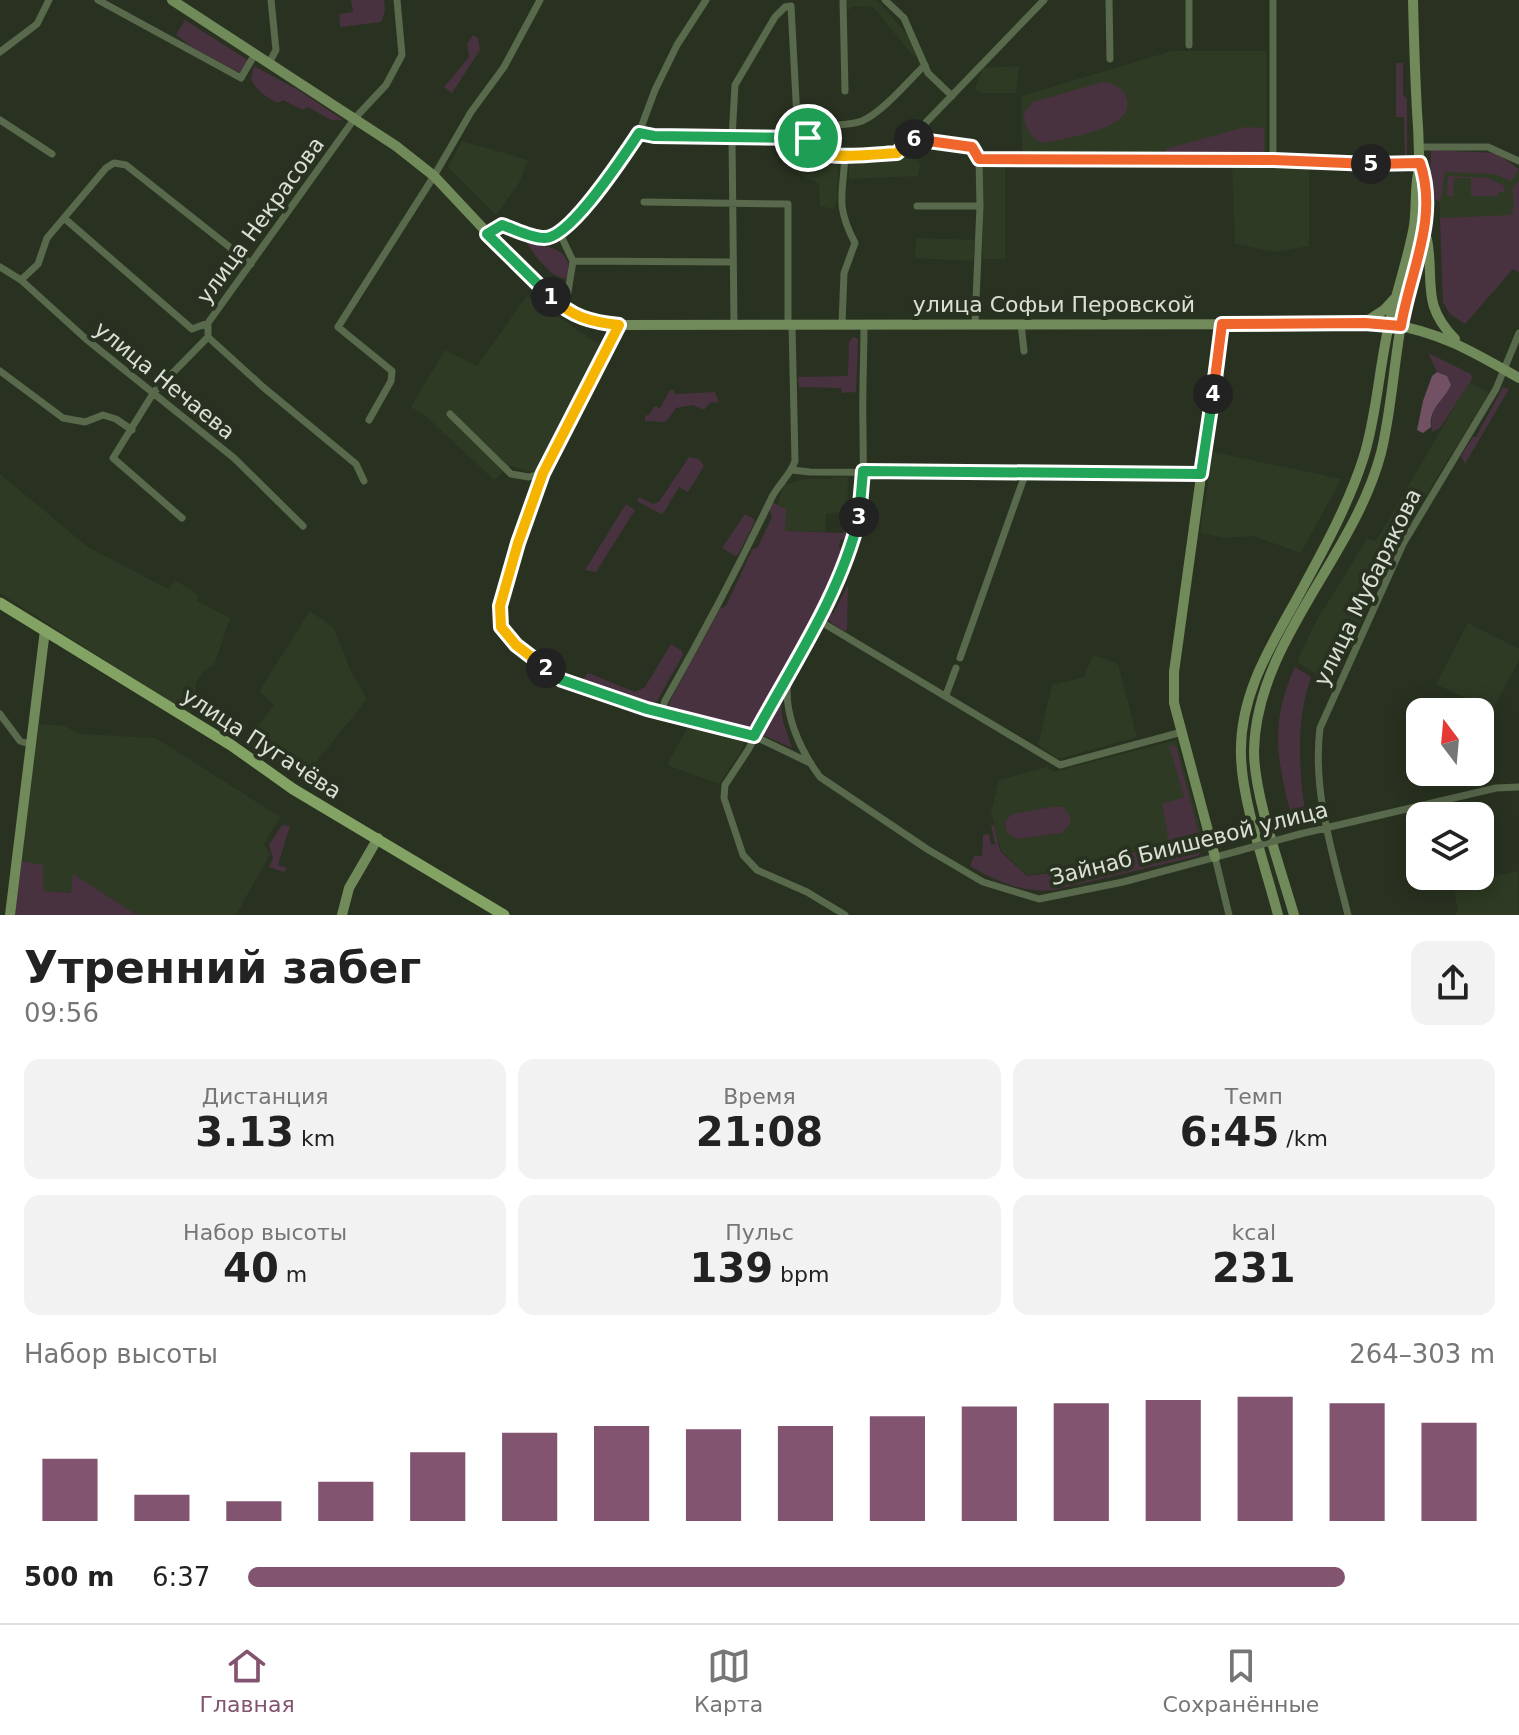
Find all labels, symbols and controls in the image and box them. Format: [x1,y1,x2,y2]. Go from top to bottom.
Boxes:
pin [774,104,842,172]
icon: arrive [786,116,830,160]
pin: 6 [894,119,934,159]
text: 6 [906,126,922,151]
street label: улица Некрасова [192,132,329,308]
pin: 5 [1351,144,1391,184]
text: 5 [1363,151,1379,176]
pin: 1 [531,277,571,317]
text: 1 [543,284,559,309]
street label: улица Софьи Перовской [913,292,1195,317]
street label: улица Нечаева [89,316,240,445]
pin: 4 [1193,374,1233,414]
text: 4 [1205,381,1221,406]
street label: улица Мубарякова [1309,485,1426,690]
pin: 3 [839,497,879,537]
text: 3 [851,504,867,529]
pin: 2 [526,648,566,688]
text: 2 [538,655,554,680]
street label: улица Пугачёва [178,683,346,804]
north arrow [1406,698,1494,786]
map controls [1406,698,1494,890]
street label: Зайнаб Биишевой улица [1048,797,1331,890]
button: layers [1406,802,1494,890]
button: share [1411,941,1495,1025]
text: Утренний забег [24,942,421,993]
text: 09:56 [24,998,99,1028]
text: Дистанция [202,1084,329,1109]
text: Время [723,1084,796,1109]
text: Темп [1225,1084,1283,1109]
text: 3.13 [195,1109,294,1155]
text: 21:08 [696,1109,823,1155]
text: 6:45 [1180,1109,1279,1155]
text: km [294,1126,335,1151]
text: /km [1279,1126,1328,1151]
text: Набор высоты [183,1220,347,1245]
text: Пульс [725,1220,794,1245]
text: kcal [1232,1220,1276,1245]
text: 40 [223,1245,279,1291]
text: 139 [690,1245,773,1291]
text: 231 [1212,1245,1296,1291]
text: m [279,1262,307,1287]
text: bpm [773,1262,829,1287]
text: Набор высоты [24,1339,218,1369]
text: 264–303 m [1349,1339,1495,1369]
text: 500 m [24,1562,114,1592]
text: 6:37 [152,1562,210,1592]
tab: Главная [200,1644,295,1717]
tab: Карта [694,1644,763,1717]
tab: Сохранённые [1162,1644,1319,1717]

